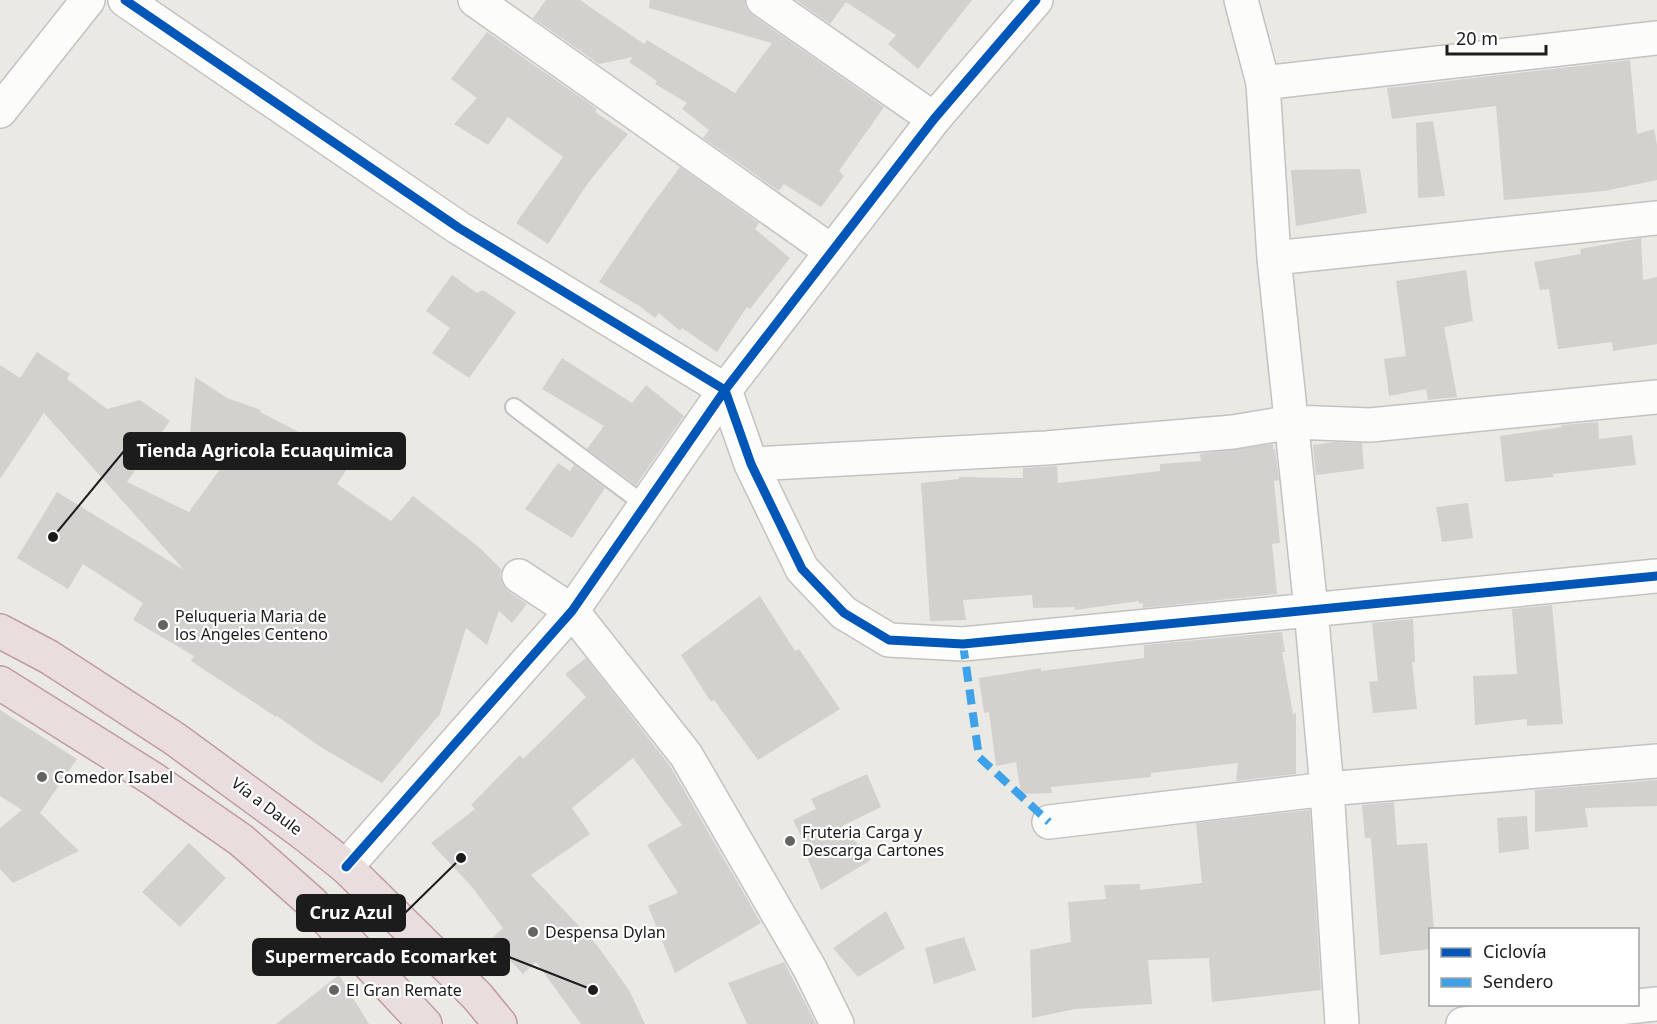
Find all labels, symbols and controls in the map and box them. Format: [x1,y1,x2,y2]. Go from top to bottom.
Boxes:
scale bar [1447,18,1546,56]
text: 20 m [1456,26,1498,50]
callout: Tienda Agricola Ecuaquimica [124,433,405,469]
text: Tienda Agricola Ecuaquimica [137,438,394,462]
place label: Peluqueria Maria de los Angeles Centeno [175,605,328,645]
marker: Peluqueria Maria de los Angeles Centeno [156,618,170,632]
place label: Comedor Isabel [54,766,173,788]
marker: Comedor Isabel [35,770,49,784]
street label: Vía a Daule [227,772,307,840]
place label: Fruteria Carga y Descarga Cartones [802,821,944,861]
marker: Fruteria Carga y Descarga Cartones [783,834,797,848]
callout: Cruz Azul [297,895,405,931]
text: Cruz Azul [309,900,393,924]
place label: Despensa Dylan [545,921,666,943]
marker: Despensa Dylan [526,925,540,939]
legend [1429,928,1639,1006]
callout: Supermercado Ecomarket [253,939,509,975]
text: Ciclovía [1483,939,1547,963]
text: Supermercado Ecomarket [265,944,497,968]
text: Sendero [1483,969,1553,993]
place label: El Gran Remate [346,979,462,1001]
marker: El Gran Remate [327,983,341,997]

